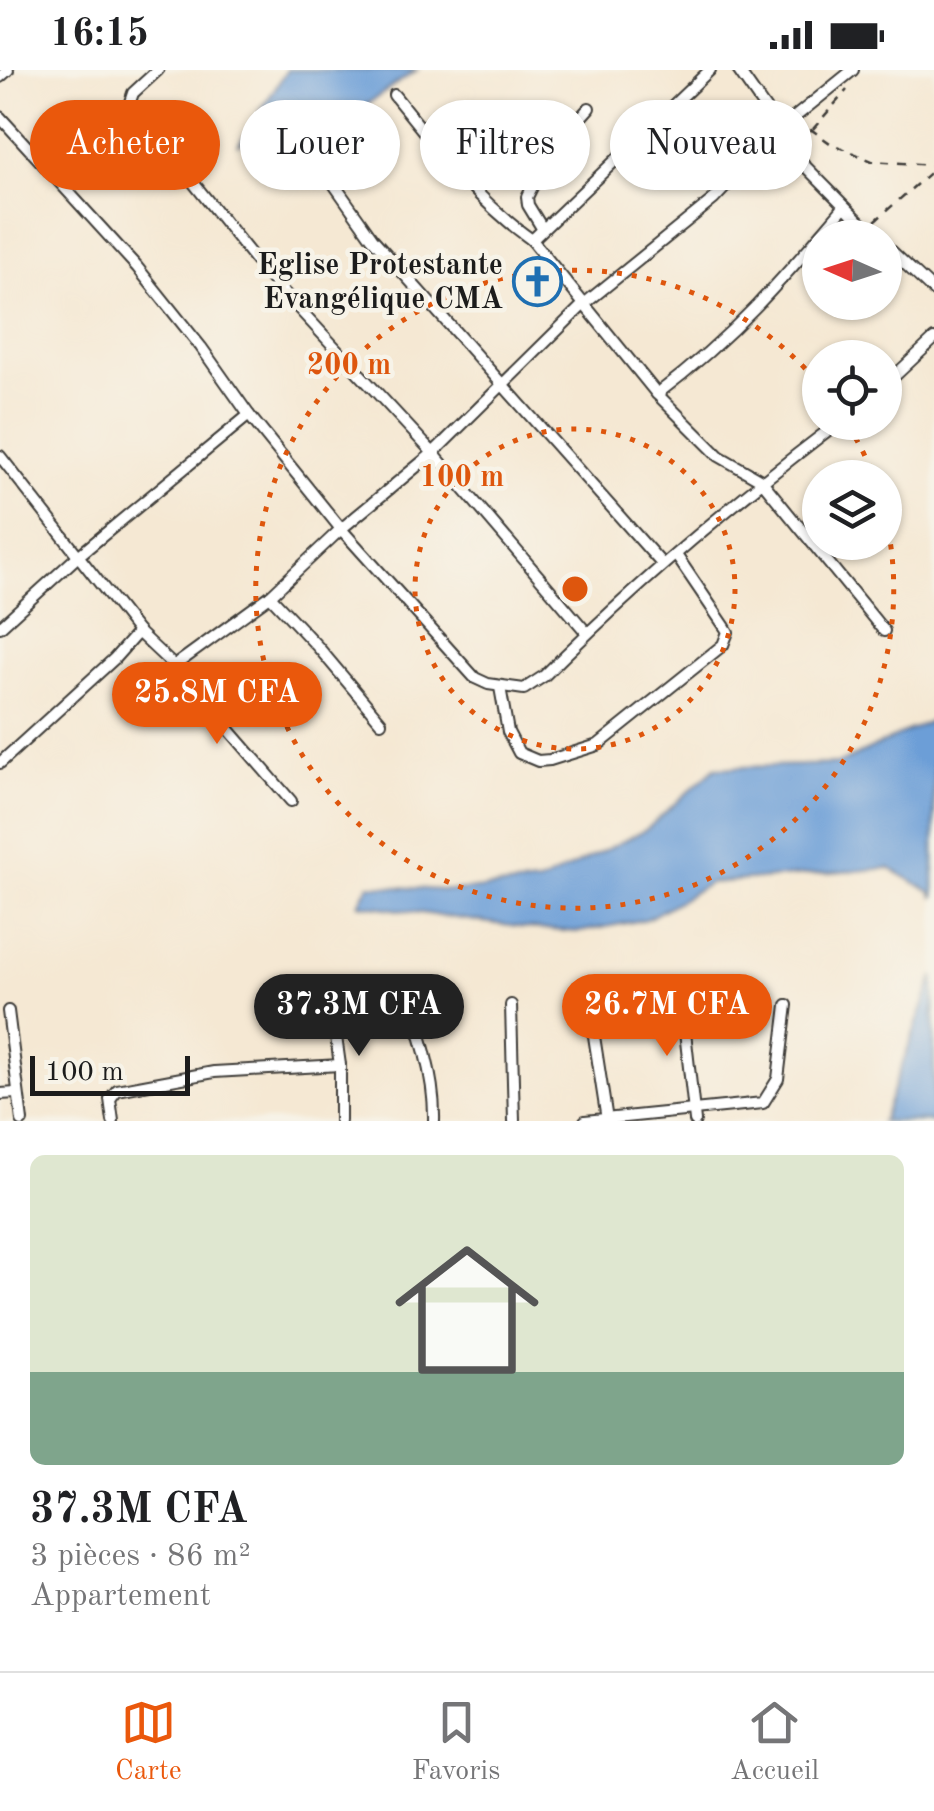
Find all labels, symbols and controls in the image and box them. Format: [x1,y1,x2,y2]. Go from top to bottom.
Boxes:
text: 16:15 [50,16,149,54]
chip: Acheter [30,100,220,190]
chip: Louer [240,100,400,190]
chip: Filtres [420,100,590,190]
chip: Nouveau [610,100,812,190]
north arrow [802,220,902,320]
map controls [802,220,902,560]
place label: Eglise Protestante Evangélique CMA [257,251,503,315]
church icon: Eglise Protestante Evangélique CMA [512,255,564,307]
button: locate [802,340,902,440]
text: 200 m [307,351,391,381]
button: layers [802,460,902,560]
text: 100 m [420,463,504,493]
centre of rings [557,571,593,607]
pin: 25.8M CFA [103,662,331,747]
text: 25.8M CFA [134,678,300,710]
pin: 37.3M CFA [245,974,473,1059]
pin: 26.7M CFA [553,974,781,1059]
text: 37.3M CFA [276,990,442,1022]
text: 26.7M CFA [584,990,750,1022]
scale bar [30,1051,190,1096]
text: 100 m [45,1059,124,1087]
icon: home [377,1220,557,1400]
text: 37.3M CFA [30,1490,248,1532]
text: 3 pièces · 86 m² [30,1541,251,1573]
text: Appartement [30,1581,211,1613]
tab: Carte [115,1695,182,1790]
tab: Favoris [412,1695,500,1790]
tab: Accueil [730,1695,819,1790]

